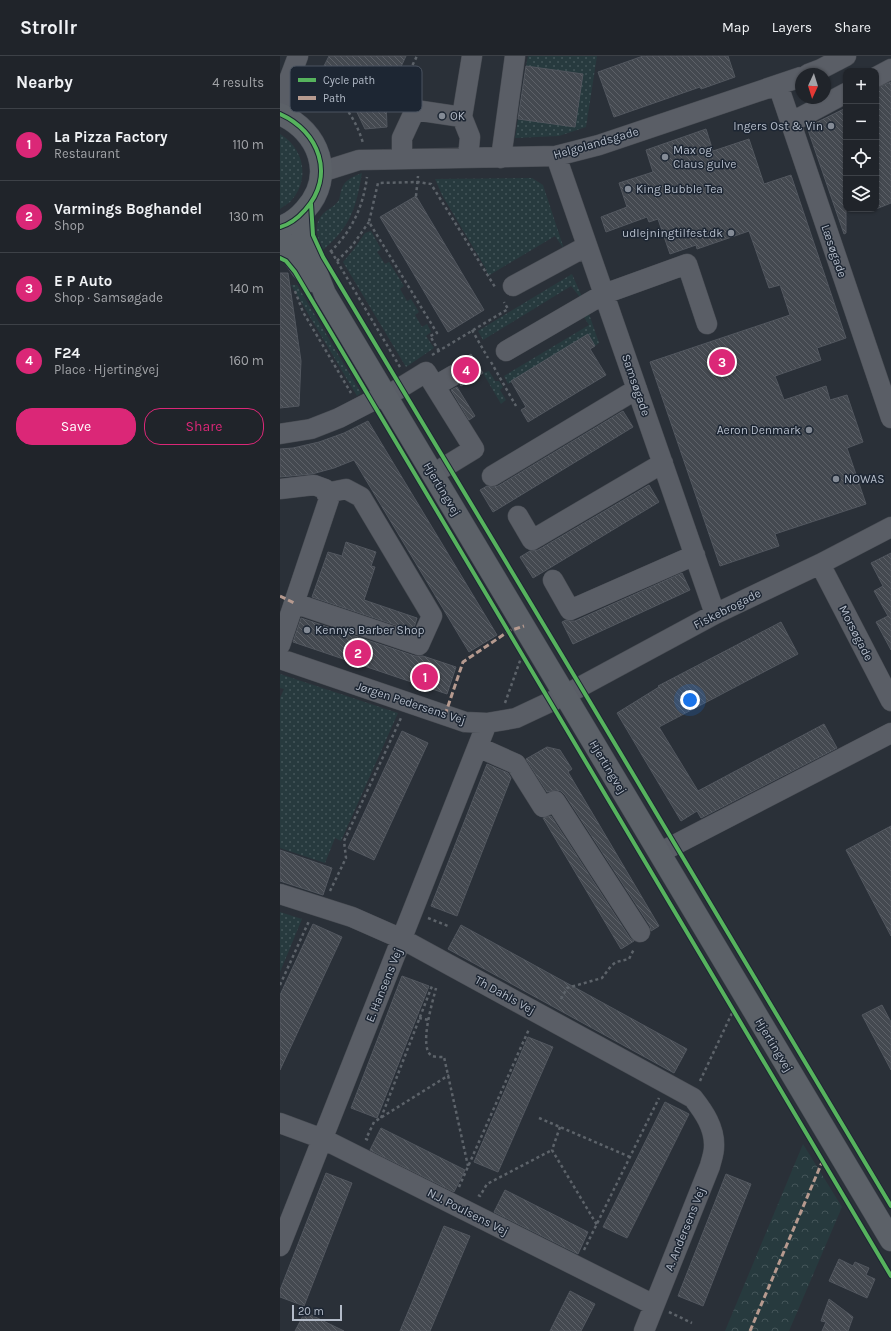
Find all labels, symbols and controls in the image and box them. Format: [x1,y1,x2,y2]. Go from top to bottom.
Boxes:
text: Strollr [20,17,77,39]
text: Map [722,19,750,36]
text: Layers [772,19,812,36]
text: Share [834,19,871,36]
legend [290,66,422,112]
north arrow [795,68,831,104]
map controls [843,68,879,212]
button: + [843,68,879,104]
text: Nearby [16,72,73,92]
text: Cycle path [323,74,375,87]
text: 4 results [212,75,264,90]
text: Path [323,92,346,105]
button: − [843,104,879,140]
place label: OK [450,109,466,123]
marker: OK [437,111,447,121]
place label: Ingers Ost & Vin [733,119,823,133]
marker: Ingers Ost & Vin [826,121,836,131]
street label: Helgolandsgade [552,124,640,162]
text: La Pizza Factory [54,128,167,146]
text: 1 [27,137,31,152]
text: 110 m [232,137,264,152]
button: locate [843,140,879,176]
place label: Max og Claus gulve [673,143,736,171]
text: Restaurant [54,146,120,161]
marker: Max og Claus gulve [660,152,670,162]
button: layers [843,176,879,212]
place label: King Bubble Tea [636,182,723,196]
marker: King Bubble Tea [623,184,633,194]
text: Varmings Boghandel [54,200,202,218]
text: 2 [25,209,33,224]
text: 130 m [229,209,264,224]
text: Shop [54,218,84,233]
street label: Læsøgade [818,223,850,279]
place label: udlejningtilfest.dk [622,226,723,240]
marker: udlejningtilfest.dk [726,228,736,238]
text: E P Auto [54,272,112,290]
text: 3 [25,281,33,296]
text: 140 m [229,281,264,296]
text: Shop · Samsøgade [54,290,163,305]
text: F24 [54,344,80,362]
pin: 3 [709,347,735,377]
street label: Samsøgade [619,352,653,418]
text: 4 [25,353,33,368]
text: 160 m [229,353,264,368]
pin: 4 [453,355,479,385]
text: Place · Hjertingvej [54,362,159,377]
button: Save [16,408,136,445]
button: Share [144,408,264,445]
place label: Aeron Denmark [717,423,801,437]
marker: Aeron Denmark [804,425,814,435]
street label: Hjertingvej [420,460,464,518]
place label: NOWAS [844,472,884,486]
marker: NOWAS [831,474,841,484]
street label: Fiskebrogade [691,586,763,632]
street label: Morsøgade [836,603,876,663]
place label: Kennys Barber Shop [315,623,425,637]
marker: Kennys Barber Shop [302,625,312,635]
pin: 2 [345,638,371,668]
pin: 1 [412,662,438,692]
street label: Jørgen Pedersens Vej [355,679,467,727]
your location [680,690,700,710]
street label: Hjertingvej [586,738,630,796]
street label: E. Hansens Vej [363,946,405,1024]
street label: Th Dahls Vej [472,973,538,1017]
street label: Hjertingvej [752,1016,796,1074]
street label: A. Andersens Vej [662,1185,708,1273]
street label: N.J. Poulsens Vej [425,1186,511,1238]
scale bar [292,1303,342,1322]
text: 20 m [298,1305,324,1318]

